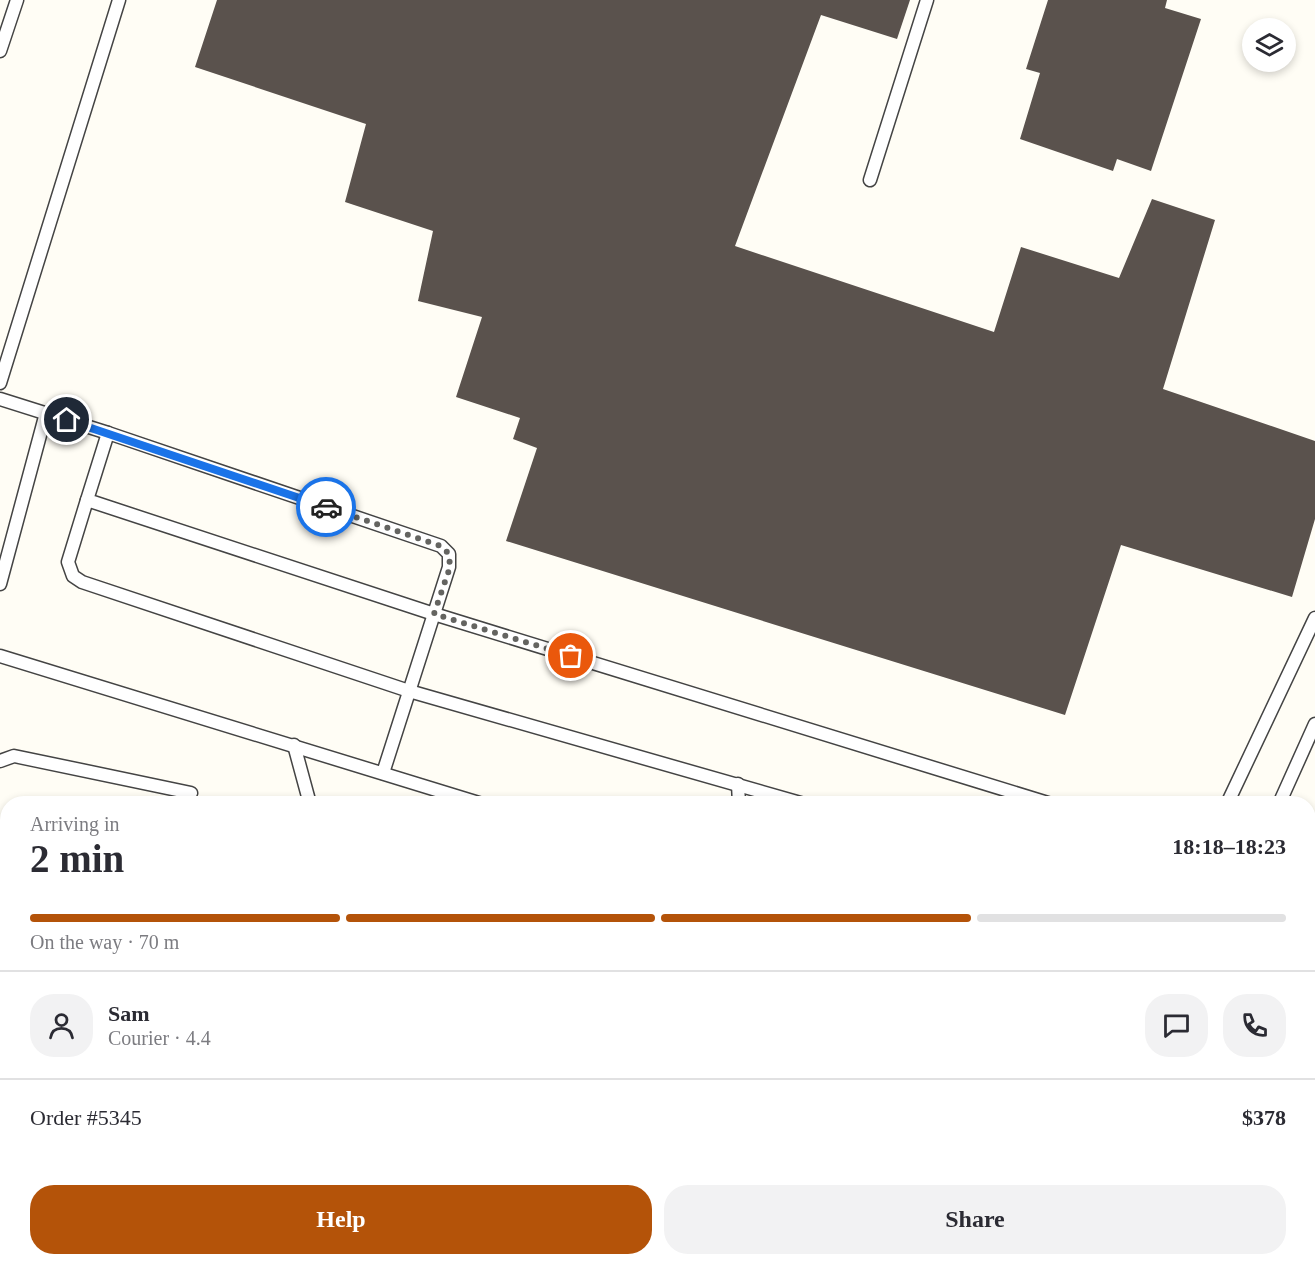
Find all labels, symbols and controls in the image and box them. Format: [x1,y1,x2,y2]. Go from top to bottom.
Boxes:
map controls [1242,18,1296,72]
button: layers [1242,18,1296,72]
pin [41,394,92,445]
icon: home [50,403,83,436]
courier [296,477,356,537]
icon: car [310,491,343,524]
pin [545,630,596,681]
icon: bag [554,639,587,672]
text: Arriving in [30,813,119,835]
text: 18:18–18:23 [1172,834,1286,859]
text: 2 min [30,837,124,880]
text: On the way · 70 m [30,931,179,953]
button: person [30,994,93,1057]
button: chat [1145,994,1208,1057]
button: phone [1223,994,1286,1057]
text: Sam [108,1001,150,1026]
text: Courier · 4.4 [108,1027,211,1049]
text: Order #5345 [30,1105,142,1130]
text: $378 [1242,1105,1286,1130]
button: Help [30,1185,652,1254]
button: Share [664,1185,1286,1254]

